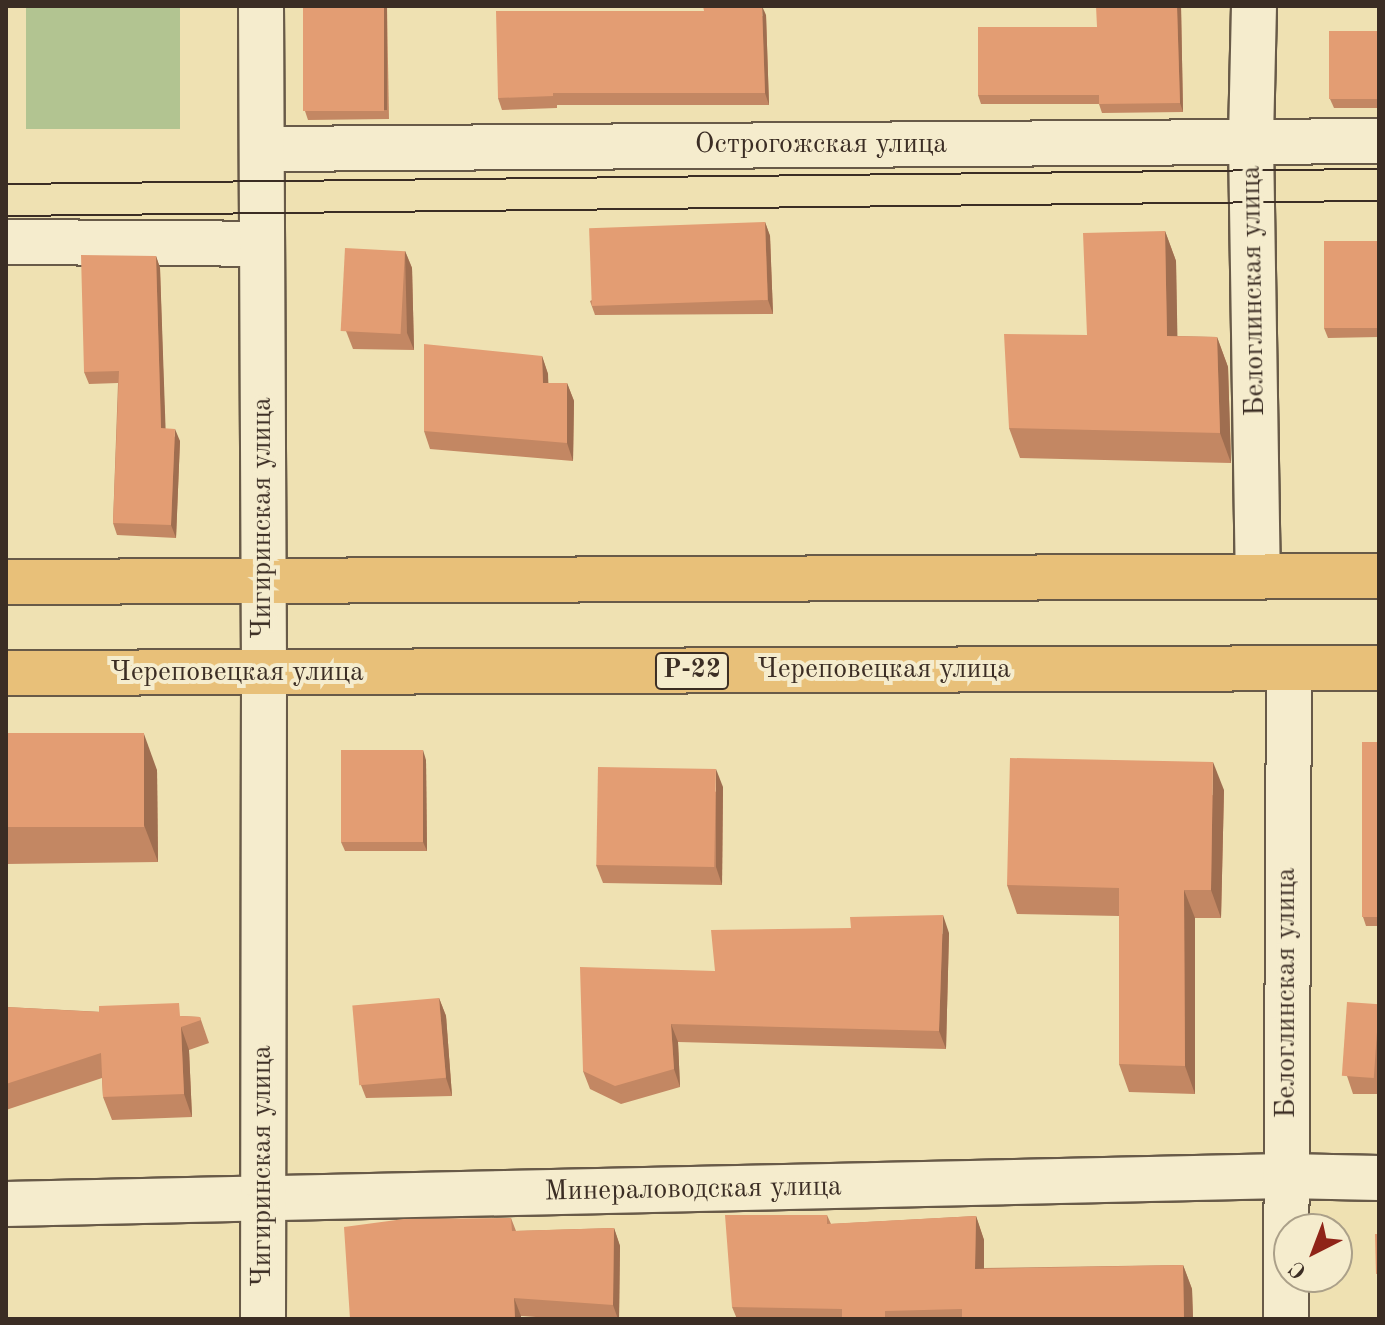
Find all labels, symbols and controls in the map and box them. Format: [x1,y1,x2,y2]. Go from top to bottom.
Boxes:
street label: Острогожская улица [695,128,947,162]
street label: Белоглинская улица [1235,165,1273,417]
street label: Чигиринская улица [246,397,280,639]
road number: Р-22 [654,649,730,693]
street label: Череповецкая улица [757,653,1011,687]
street label: Череповецкая улица [110,656,364,690]
street label: Белоглинская улица [1270,868,1304,1118]
street label: Чигиринская улица [246,1045,280,1287]
street label: Минераловодская улица [544,1171,842,1209]
north arrow [1273,1213,1353,1293]
text: С [1286,1256,1311,1282]

